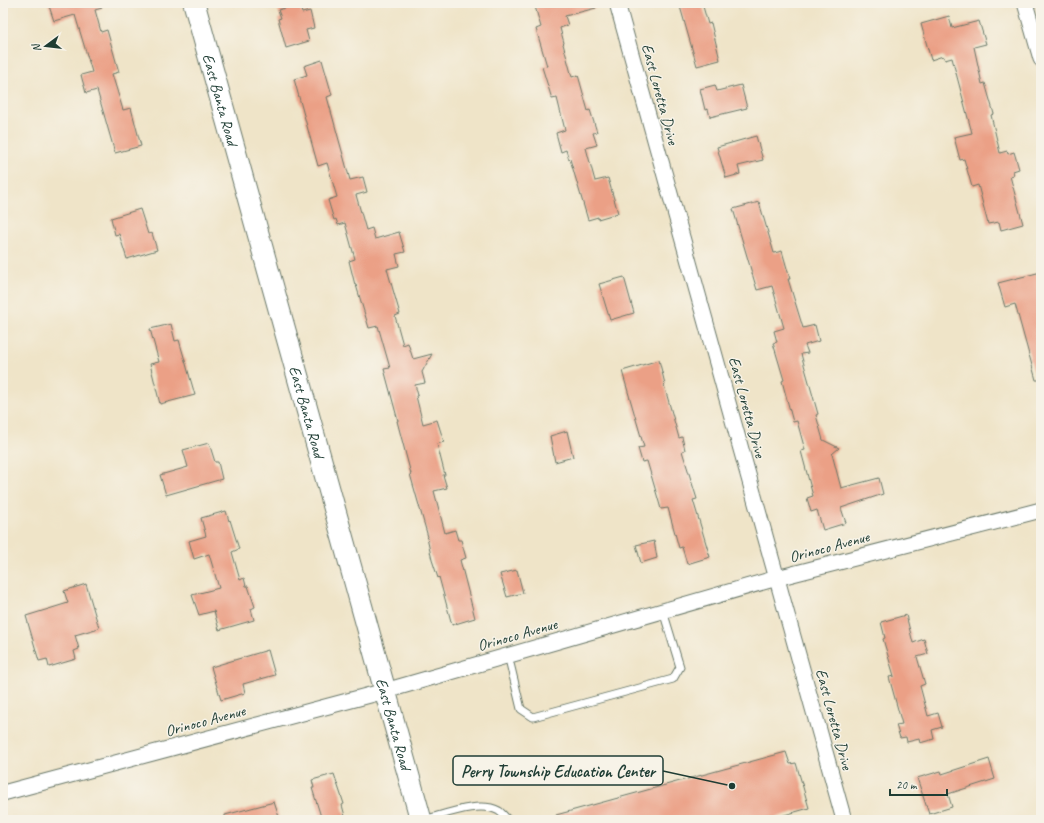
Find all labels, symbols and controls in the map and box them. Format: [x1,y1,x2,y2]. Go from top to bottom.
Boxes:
north arrow [26,26,66,66]
text: N [28,41,44,54]
street label: East Loretta Drive [637,42,684,149]
street label: East Banta Road [198,52,243,150]
street label: East Loretta Drive [724,355,771,462]
street label: East Banta Road [284,364,330,462]
street label: Orinoco Avenue [787,526,873,567]
street label: Orinoco Avenue [475,614,561,656]
street label: East Loretta Drive [811,667,858,774]
street label: East Banta Road [371,676,416,775]
street label: Orinoco Avenue [163,700,249,741]
callout: Perry Township Education Center [453,756,663,785]
text: Perry Township Education Center [461,761,657,782]
scale bar [890,771,947,797]
text: 20 m [896,777,918,793]

